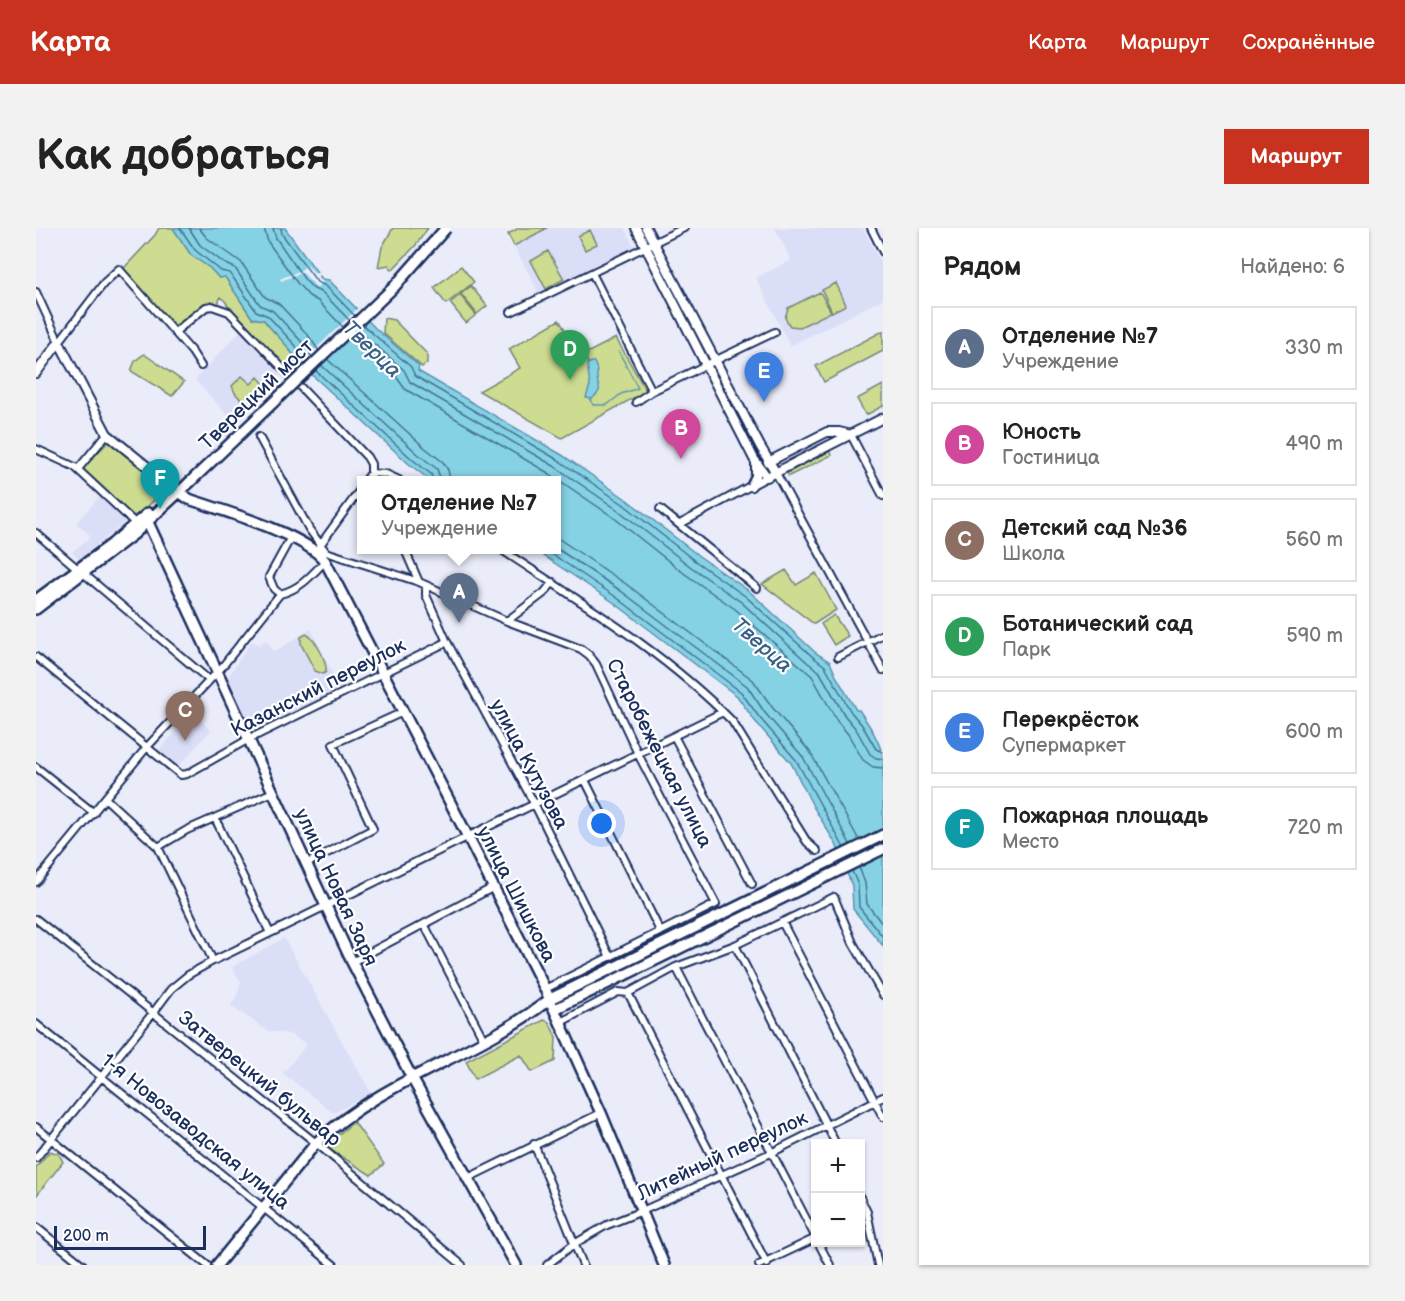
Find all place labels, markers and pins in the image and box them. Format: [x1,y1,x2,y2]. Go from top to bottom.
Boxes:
pin: D [550,330,590,380]
pin: E [744,352,784,402]
pin: B [662,410,700,459]
pin: F [140,460,180,509]
pin: A [440,574,478,623]
pin: C [166,692,204,741]

